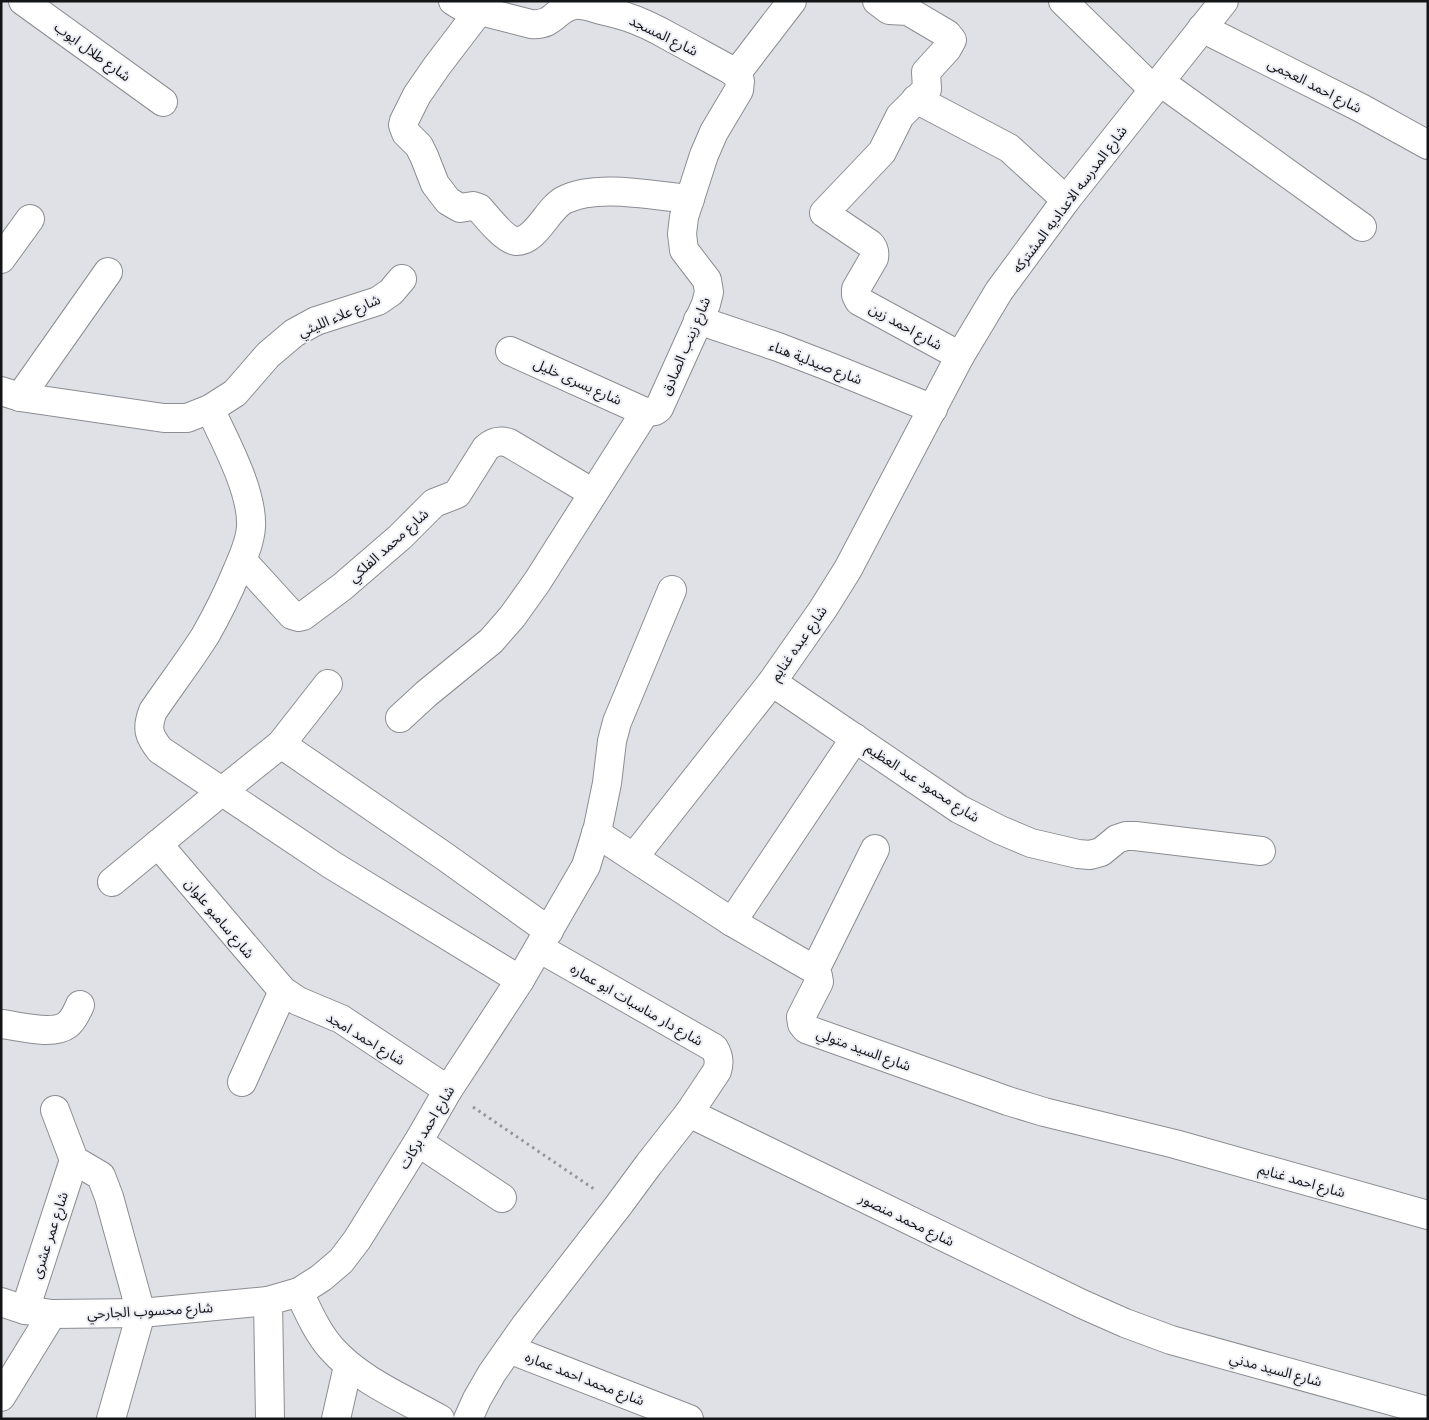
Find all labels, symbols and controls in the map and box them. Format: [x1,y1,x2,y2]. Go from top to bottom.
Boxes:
street label: شارع المسجد [626,11,701,62]
street label: شارع طلال ايوب [50,18,134,87]
street label: شارع احمد العجمى [1264,54,1365,119]
street label: شارع المدرسه الاعداديه المشتركه [1008,122,1132,278]
street label: شارع علاء الليثي [295,290,384,343]
street label: شارع زينب الصادق [657,294,716,399]
street label: شارع احمد زين [865,299,945,356]
street label: شارع صيدلية هناء [766,336,865,390]
street label: شارع يسرى خليل [530,354,625,411]
street label: شارع محمد الفلكي [344,505,434,588]
street label: شارع عبده غنايم [766,602,832,685]
street label: شارع محمود عبد العظيم [861,739,983,828]
street label: شارع سامبو علوان [179,875,258,963]
street label: شارع دار مناسبات ابو عماره [566,959,706,1051]
street label: شارع احمد امجد [322,1008,408,1071]
street label: شارع السيد متولي [813,1024,913,1077]
street label: شارع احمد بركات [394,1082,460,1173]
street label: شارع احمد غنايم [1256,1159,1347,1203]
street label: شارع محمد منصور [855,1188,957,1252]
street label: شارع عمر عشرى [27,1189,74,1281]
street label: شارع محسوب الجارحي [87,1298,214,1325]
street label: شارع محمد احمد عماره [522,1347,647,1411]
street label: شارع السيد مدني [1227,1349,1324,1393]

